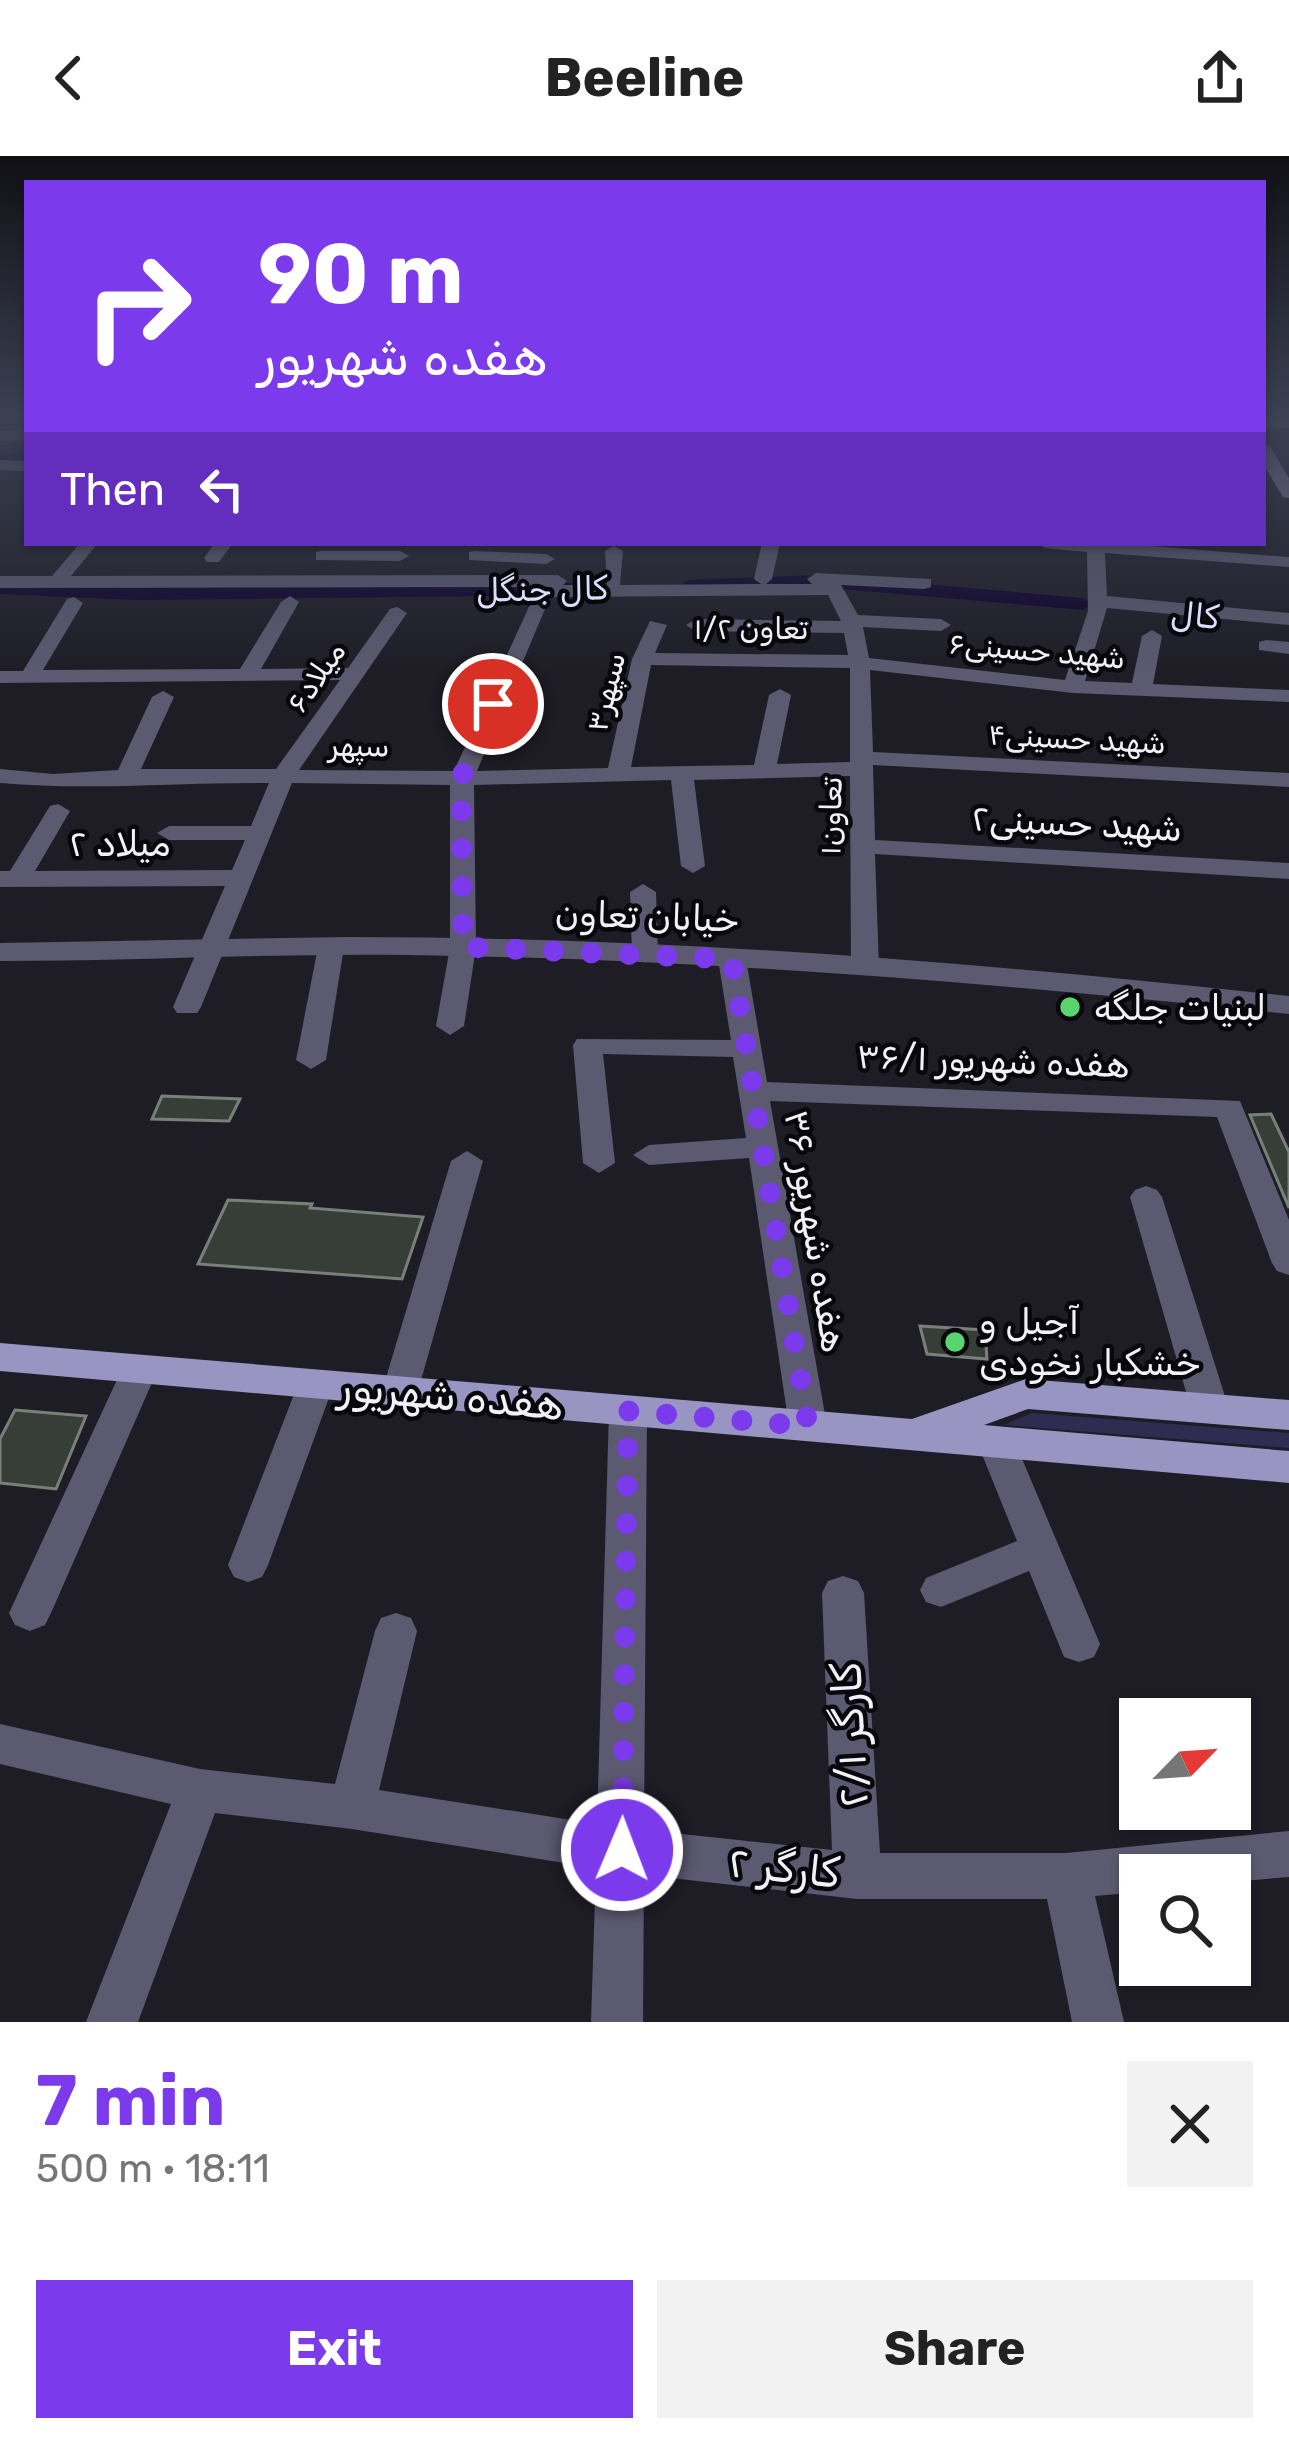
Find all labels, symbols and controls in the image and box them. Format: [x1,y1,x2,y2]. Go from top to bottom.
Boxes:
icon: back [36,45,102,111]
icon: share [1187,45,1253,111]
text: Beeline [545,46,744,110]
text: 90 m [258,224,464,324]
icon: right [60,228,216,384]
text: هفده شهریور [258,325,548,389]
icon: left [189,456,255,522]
text: Then [60,463,165,516]
water label: کال جنگل [476,568,608,610]
water label: کال [1169,593,1221,637]
street label: تعاون ۱/۲ [693,611,809,647]
street label: شهید حسینی۶ [947,625,1127,677]
street label: میلاد۶ [279,635,353,719]
street label: سپهر۳ [579,649,635,736]
pin [442,653,544,755]
icon: arrive [460,671,526,737]
street label: شهید حسینی۴ [987,716,1167,762]
street label: سپهر [326,727,390,767]
street label: تعاون۱ [812,776,850,856]
street label: شهید حسینی۲ [971,796,1183,850]
street label: میلاد ۲ [69,822,171,865]
street label: خیابان تعاون [554,891,740,941]
place label: لبنیات جلگه [1094,986,1266,1029]
marker: لبنیات جلگه [1057,994,1083,1020]
street label: هفده شهریور ۳۶/۱ [856,1034,1130,1086]
street label: هفده شهریور ۳۶ [776,1107,856,1355]
place label: آجیل و خشکبار نخودی [979,1300,1201,1384]
marker: آجیل و خشکبار نخودی [942,1329,968,1355]
street label: هفده شهریور [334,1361,565,1431]
street label: کارگر ۲/۱ [821,1661,879,1809]
north arrow [1119,1698,1251,1830]
map controls [1119,1698,1251,1986]
position arrow [559,1787,685,1913]
street label: کارگر ۲ [726,1837,842,1899]
button: search [1119,1854,1251,1986]
text: 7 min [36,2058,225,2143]
button: close [1127,2061,1253,2187]
text: 500 m · 18:11 [36,2146,270,2192]
button: Exit [36,2280,633,2418]
button: Share [657,2280,1253,2418]

